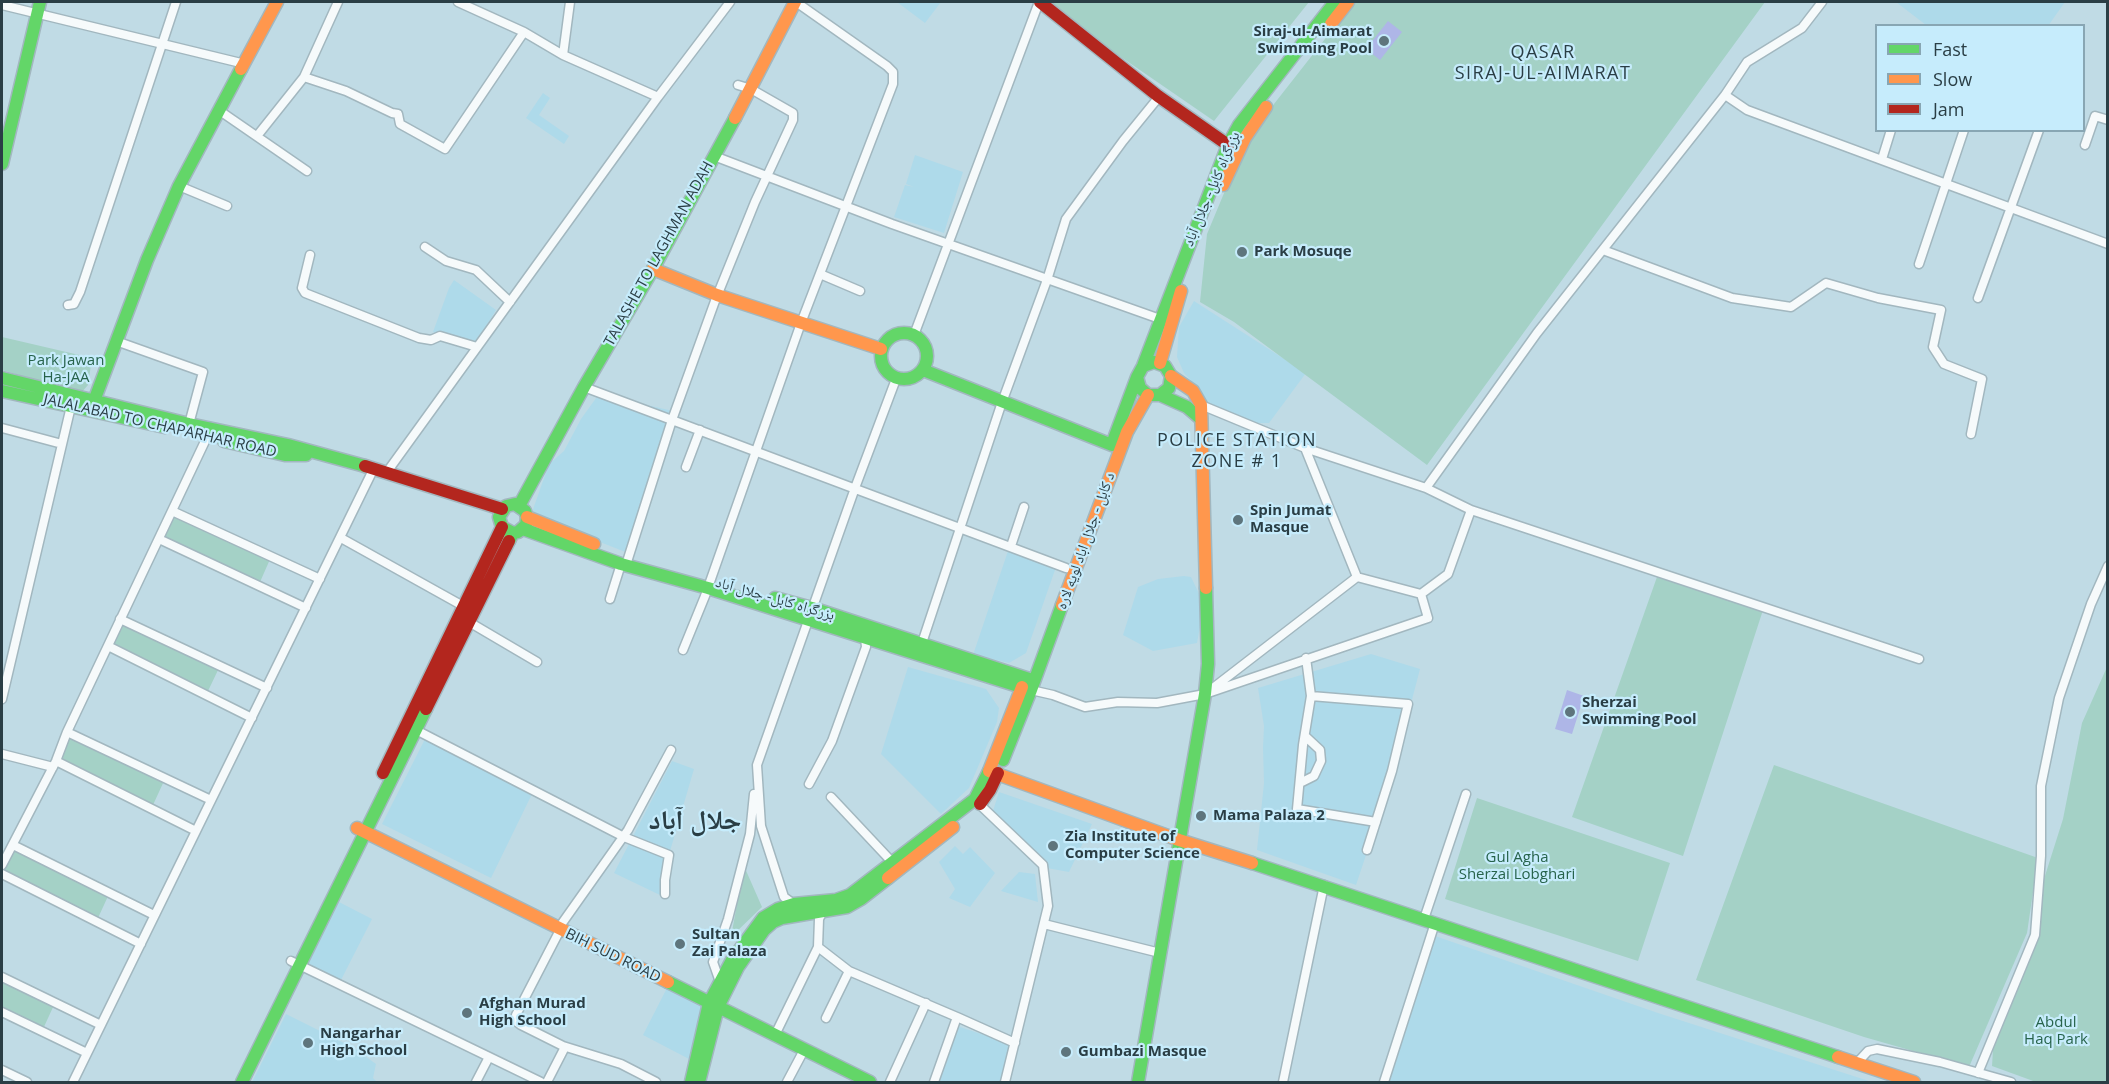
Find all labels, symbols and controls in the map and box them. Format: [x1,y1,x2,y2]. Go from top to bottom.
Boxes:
place label: Siraj-ul-Aimarat Swimming Pool [1254,23,1372,58]
legend [1875,24,2085,132]
marker: Siraj-ul-Aimarat Swimming Pool [1377,34,1391,48]
text: Fast [1933,37,1967,61]
district label: QASAR SIRAJ-UL-AIMARAT [1455,42,1631,84]
text: Slow [1933,67,1972,91]
text: Jam [1933,97,1965,121]
street label: بزرگراه کابل- جلال آباد [1180,129,1244,249]
street label: TALASHE TO LAGHMAN ADAH [601,158,717,350]
place label: Park Mosuqe [1254,243,1352,261]
marker: Park Mosuqe [1235,245,1249,259]
park label: Park Jawan Ha-JAA [28,352,104,387]
street label: JALALABAD TO CHAPARHAR ROAD [42,390,278,462]
district label: POLICE STATION ZONE # 1 [1157,430,1317,472]
street label: د کابل - جلال اباد لویه لاره [1053,470,1119,612]
place label: Spin Jumat Masque [1250,502,1331,537]
marker: Spin Jumat Masque [1231,513,1245,527]
street label: بزرگراه کابل- جلال آباد [714,573,836,625]
place label: Sherzai Swimming Pool [1582,694,1697,729]
marker: Sherzai Swimming Pool [1563,705,1577,719]
district label: جلال آباد [649,805,741,837]
place label: Mama Palaza 2 [1213,807,1325,825]
marker: Mama Palaza 2 [1194,809,1208,823]
place label: Zia Institute of Computer Science [1065,828,1200,863]
marker: Zia Institute of Computer Science [1046,839,1060,853]
park label: Gul Agha Sherzai Lobghari [1459,849,1575,884]
street label: BIH SUD ROAD [562,925,664,987]
place label: Sultan Zai Palaza [692,926,767,961]
marker: Sultan Zai Palaza [673,937,687,951]
place label: Afghan Murad High School [479,995,586,1030]
marker: Afghan Murad High School [460,1006,474,1020]
park label: Abdul Haq Park [2024,1014,2088,1049]
place label: Nangarhar High School [320,1025,407,1060]
marker: Nangarhar High School [301,1036,315,1050]
place label: Gumbazi Masque [1078,1043,1207,1061]
marker: Gumbazi Masque [1059,1045,1073,1059]

